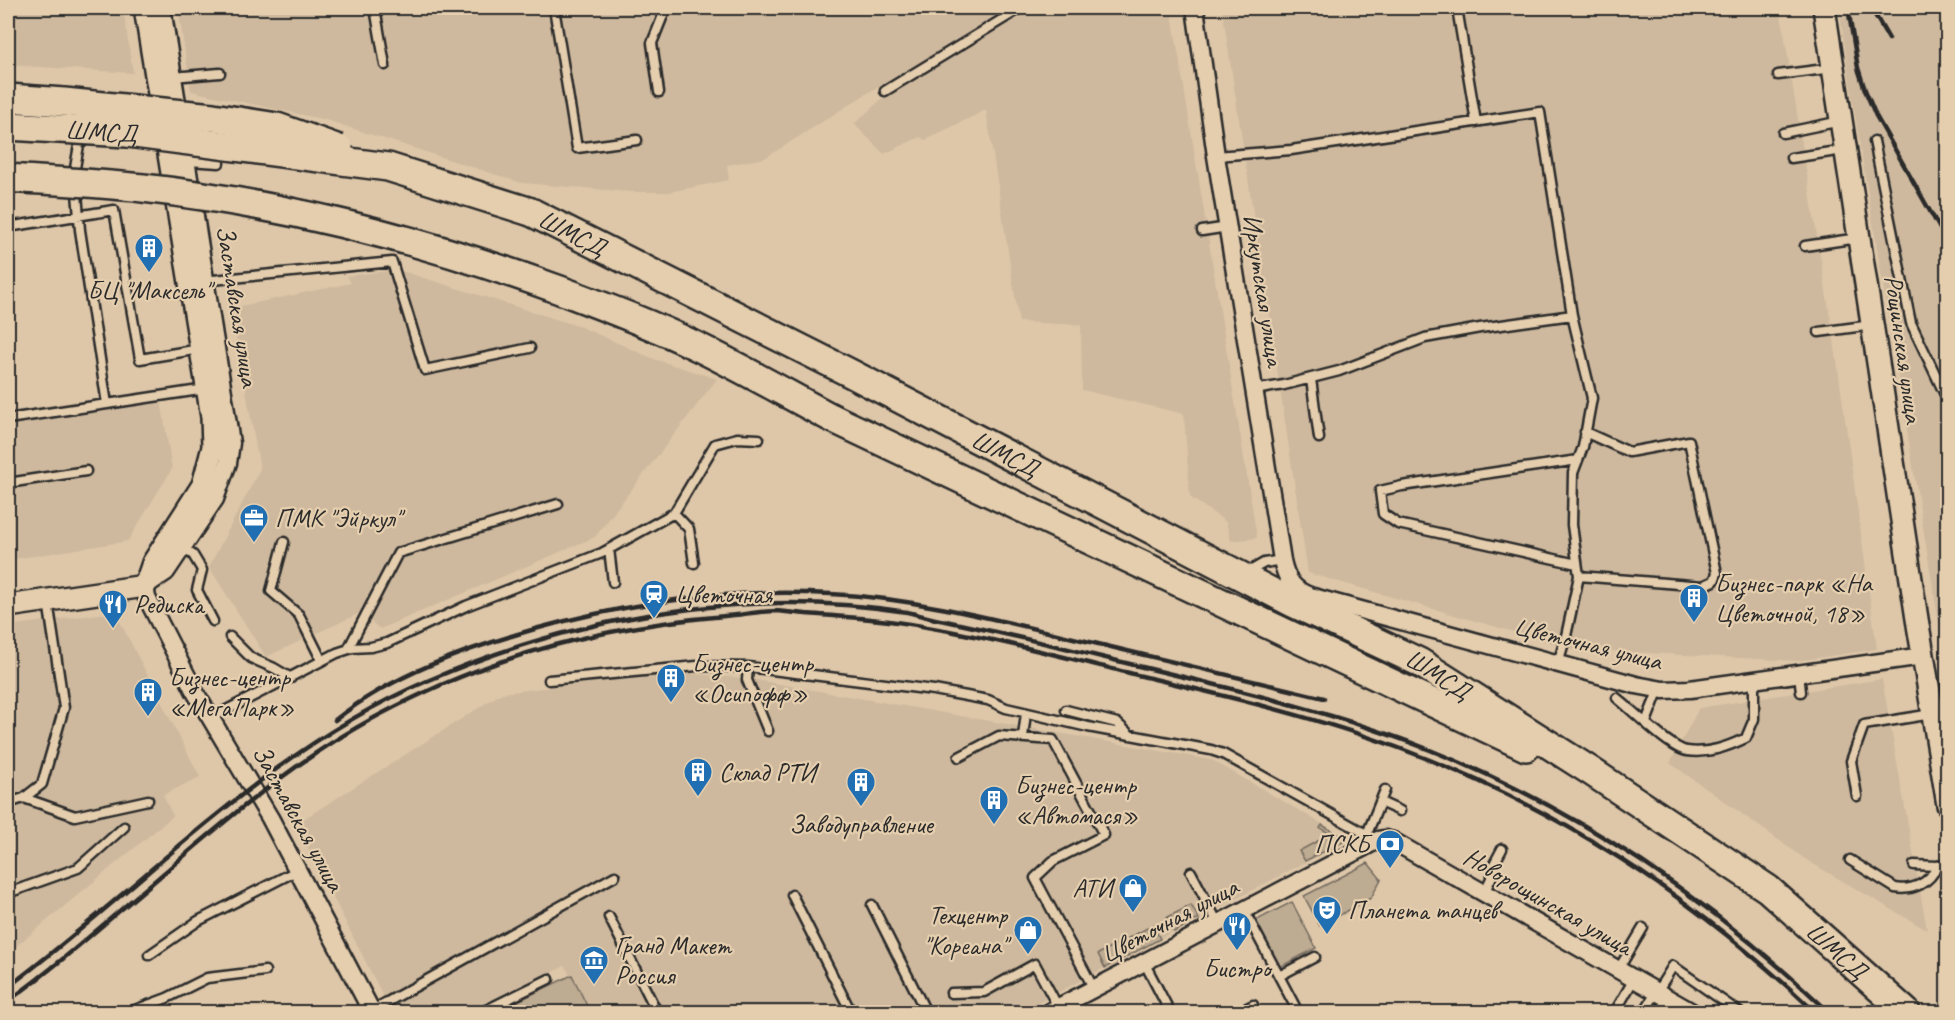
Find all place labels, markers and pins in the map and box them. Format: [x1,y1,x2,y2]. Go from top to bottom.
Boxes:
building icon: БЦ "Максель" [133,232,165,274]
place label: БЦ "Максель" [87,274,215,307]
office icon: ПМК "Эйркул" [238,502,270,544]
place label: ПМК "Эйркул" [275,502,405,535]
place label: Бизнес-парк «На Цветочной, 18» [1715,567,1874,630]
station icon: Цветочная [638,578,670,620]
place label: Цветочная [675,578,774,611]
building icon: Бизнес-парк «На Цветочной, 18» [1678,582,1710,624]
restaurant icon: Редиска [97,588,129,630]
place label: Редиска [134,588,206,621]
place label: Бизнес-центр «Осипофф» [692,647,814,710]
place label: Бизнес-центр «МегаПарк» [169,661,295,724]
building icon: Бизнес-центр «Осипофф» [655,662,687,704]
building icon: Бизнес-центр «МегаПарк» [132,676,164,718]
building icon: Склад РТИ [682,756,714,798]
place label: Склад РТИ [719,756,820,789]
building icon: Заводуправление [845,766,877,808]
place label: Бизнес-центр «Автомася» [1015,769,1138,832]
building icon: Бизнес-центр «Автомася» [978,784,1010,826]
place label: Заводуправление [789,808,935,841]
place label: ПСКБ [1315,828,1373,861]
bank icon: ПСКБ [1374,828,1406,870]
place label: АТИ [1072,872,1116,905]
shop icon: АТИ [1117,872,1149,914]
theatre icon: Планета танцев [1311,894,1343,936]
place label: Планета танцев [1348,894,1503,927]
place label: Техцентр "Кореана" [923,899,1012,962]
restaurant icon: Бистро [1221,910,1253,952]
shop icon: Техцентр "Кореана" [1012,914,1044,956]
place label: Гранд Макет Россия [615,929,733,992]
museum icon: Гранд Макет Россия [578,944,610,986]
place label: Бистро [1203,952,1273,985]

